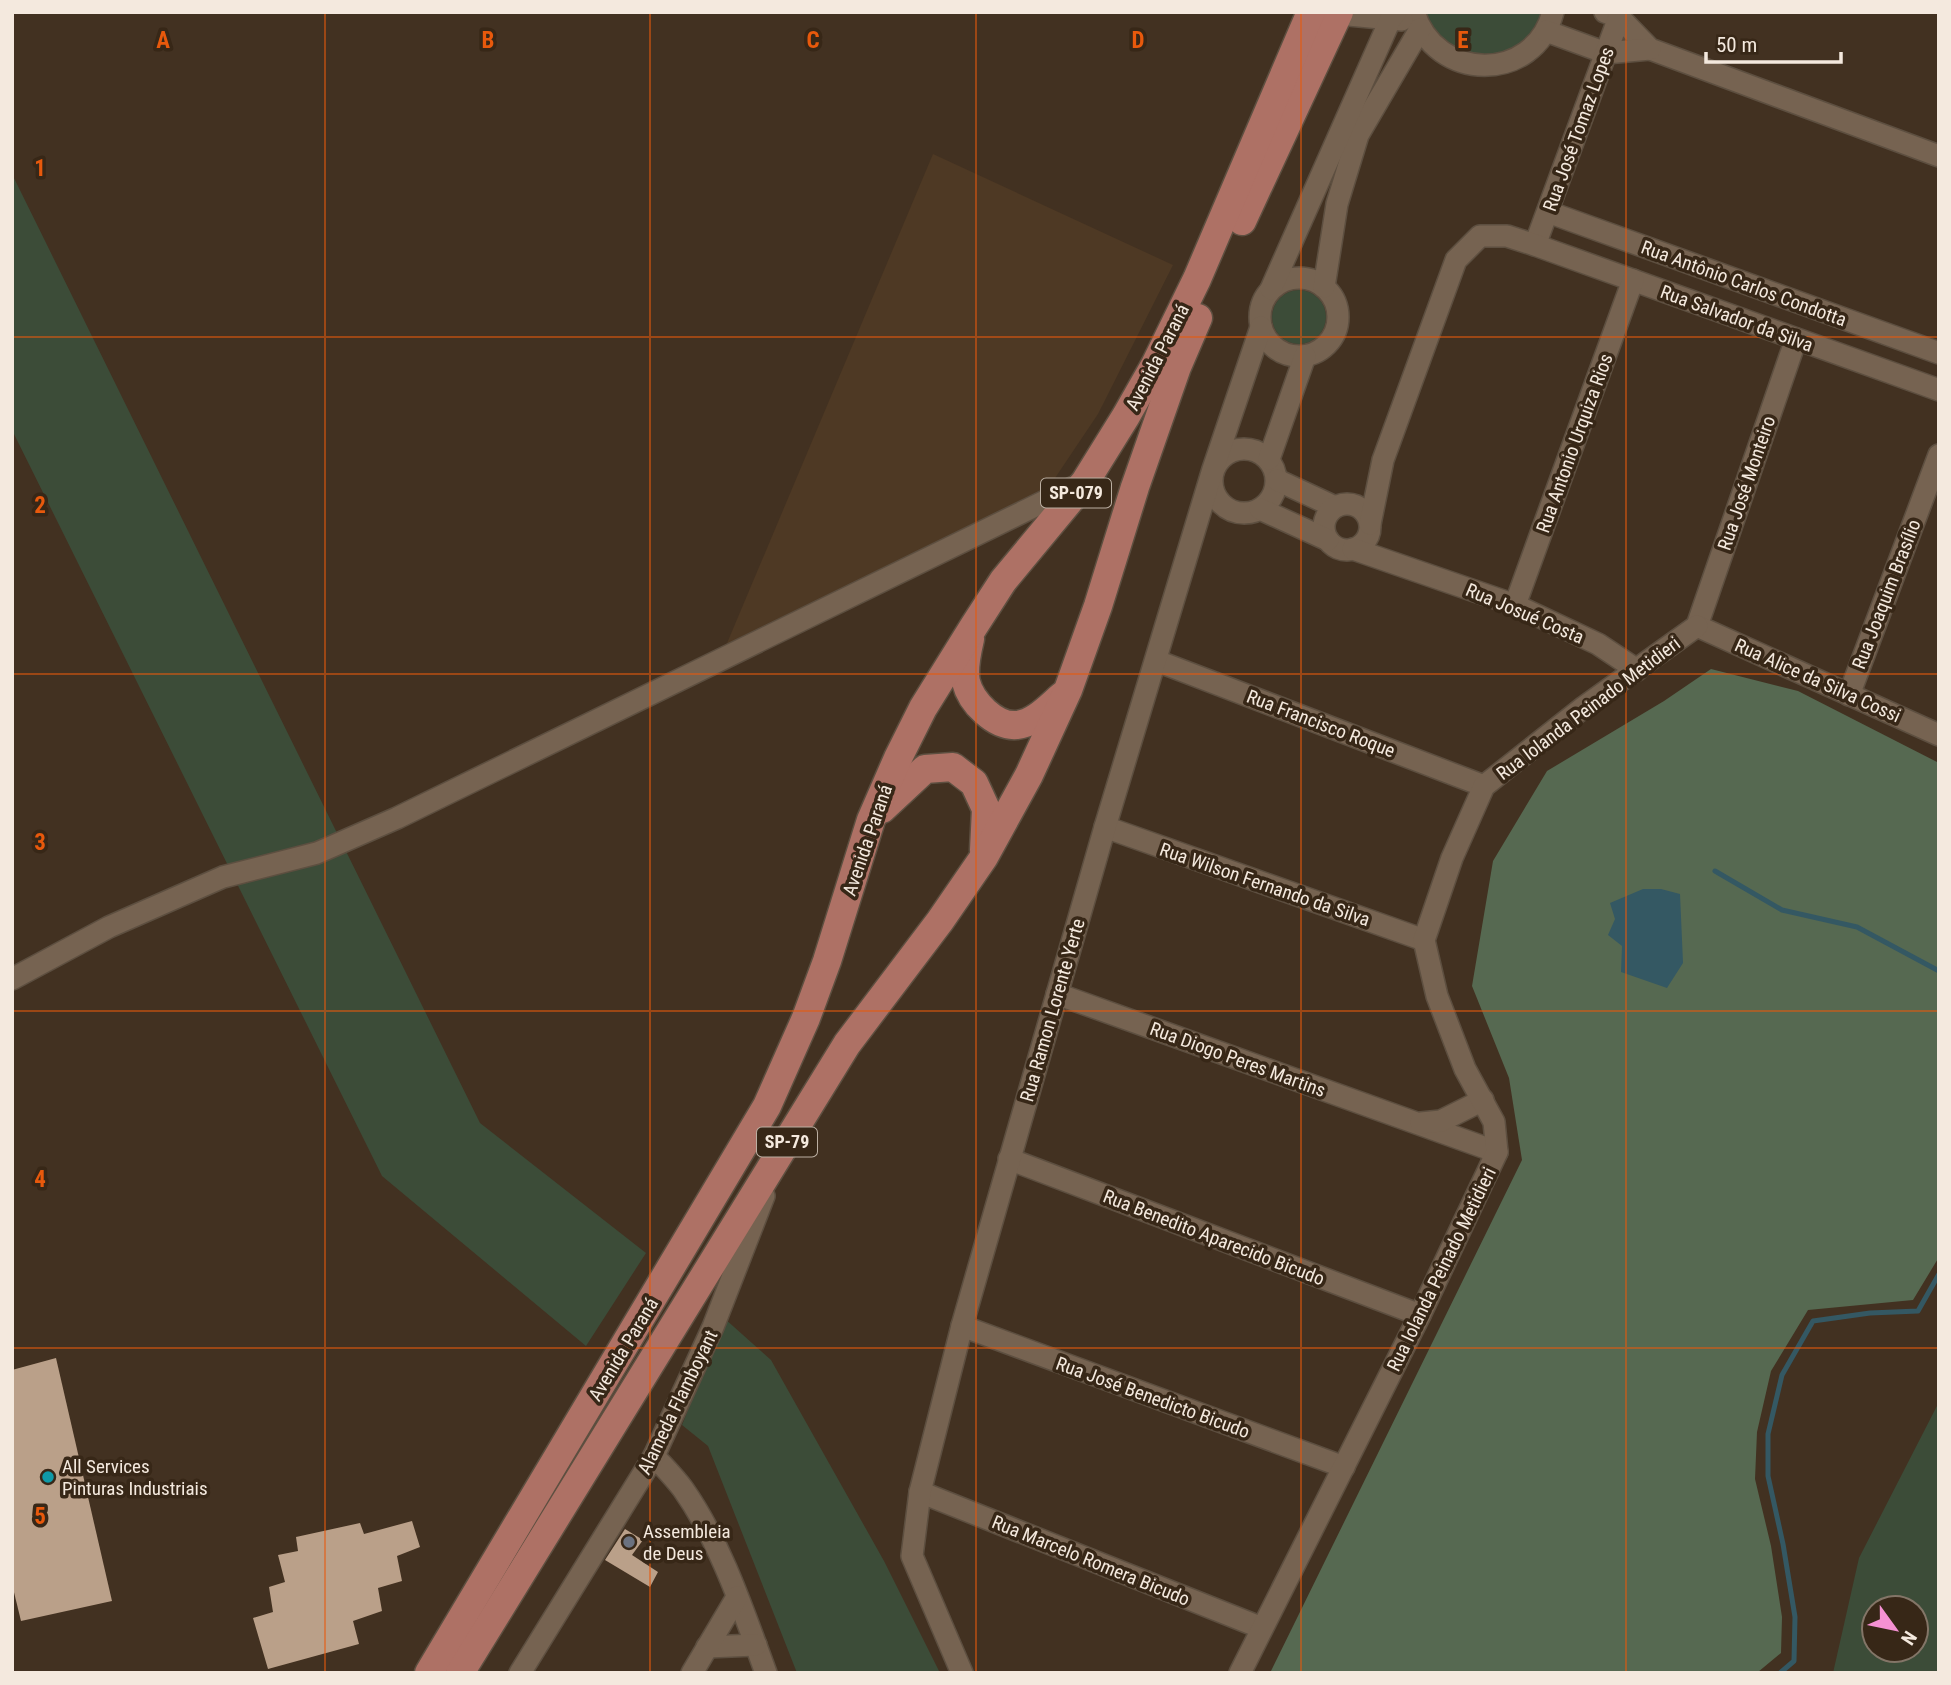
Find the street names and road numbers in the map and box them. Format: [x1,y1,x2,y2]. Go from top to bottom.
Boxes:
street label: Rua José Tomaz Lopes [1538,44,1619,214]
street label: Rua Antônio Carlos Condotta [1638,236,1850,331]
street label: Rua Salvador da Silva [1657,280,1816,357]
street label: Avenida Paraná [1121,300,1194,414]
street label: Rua Antonio Urquiza Rios [1531,350,1618,536]
street label: Rua José Monteiro [1713,413,1780,553]
road number: SP-079 [1041,478,1111,508]
street label: Rua Joaquim Brasílio [1847,516,1926,672]
street label: Rua Josué Costa [1462,578,1587,649]
street label: Rua Iolanda Peinado Metidieri [1492,632,1685,785]
street label: Rua Alice da Silva Cossi [1731,633,1904,727]
street label: Rua Francisco Roque [1243,685,1398,762]
street label: Avenida Paraná [838,781,897,899]
street label: Rua Wilson Fernando da Silva [1157,838,1373,931]
street label: Rua Ramon Lorente Yerte [1015,916,1090,1104]
street label: Rua Diogo Peres Martins [1147,1017,1329,1102]
road number: SP-79 [757,1128,817,1156]
street label: Rua Iolanda Peinado Metidieri [1382,1164,1501,1375]
street label: Rua Benedito Aparecido Bicudo [1100,1185,1328,1290]
street label: Avenida Paraná [584,1294,663,1405]
street label: Alameda Flamboyant [633,1326,722,1478]
street label: Rua José Benedicto Bicudo [1053,1352,1253,1443]
street label: Rua Marcelo Romera Bicudo [989,1510,1193,1611]

